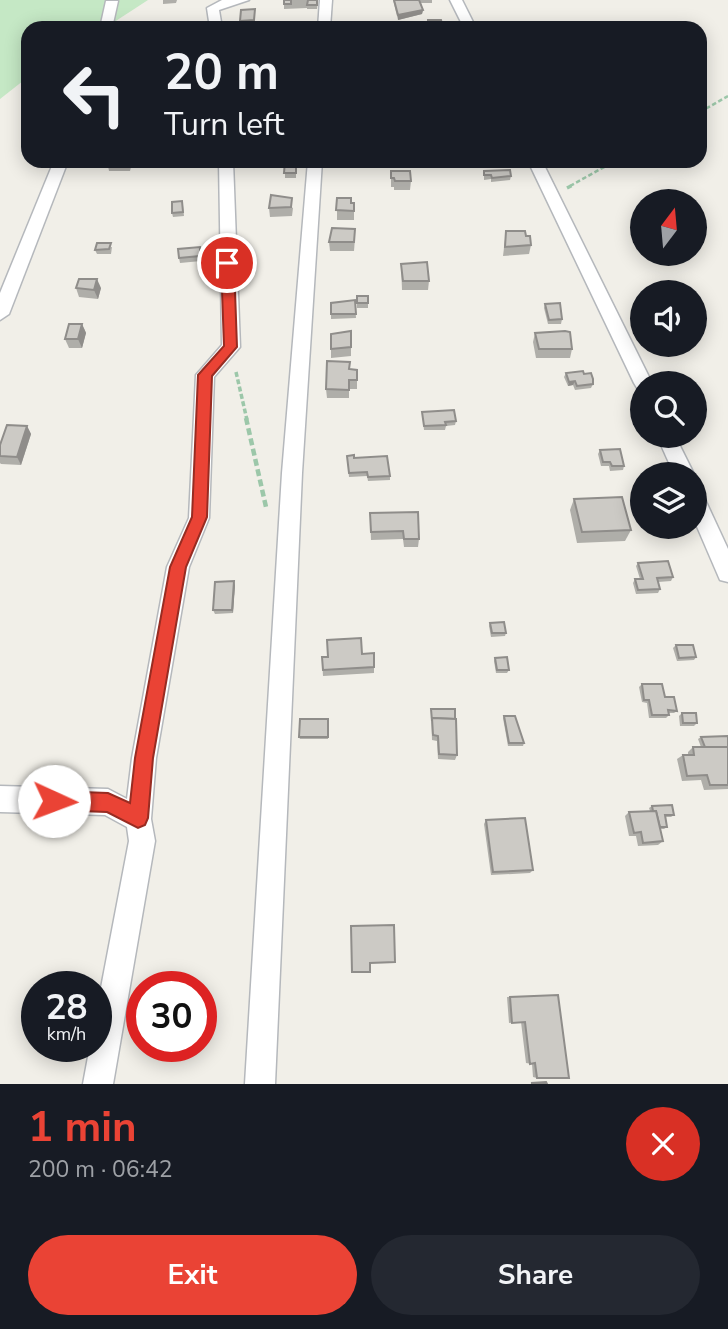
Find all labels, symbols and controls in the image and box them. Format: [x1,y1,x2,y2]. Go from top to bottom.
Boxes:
text: 20 m [164,39,279,106]
icon: left [49,49,140,140]
text: Turn left [164,103,284,146]
north arrow [630,189,707,266]
map controls [630,189,707,539]
pin [197,233,257,293]
icon: arrive [208,244,246,282]
button: sound [630,280,707,357]
button: search [630,371,707,448]
button: layers [630,462,707,539]
position arrow [17,764,91,838]
speed limit sign: 30 [126,971,217,1062]
text: 28 [45,984,88,1031]
text: km/h [47,1022,86,1046]
text: 1 min [28,1099,137,1156]
button: close [626,1107,700,1181]
text: 200 m · 06:42 [28,1154,173,1185]
button: Exit [28,1235,357,1315]
button: Share [371,1235,700,1315]

